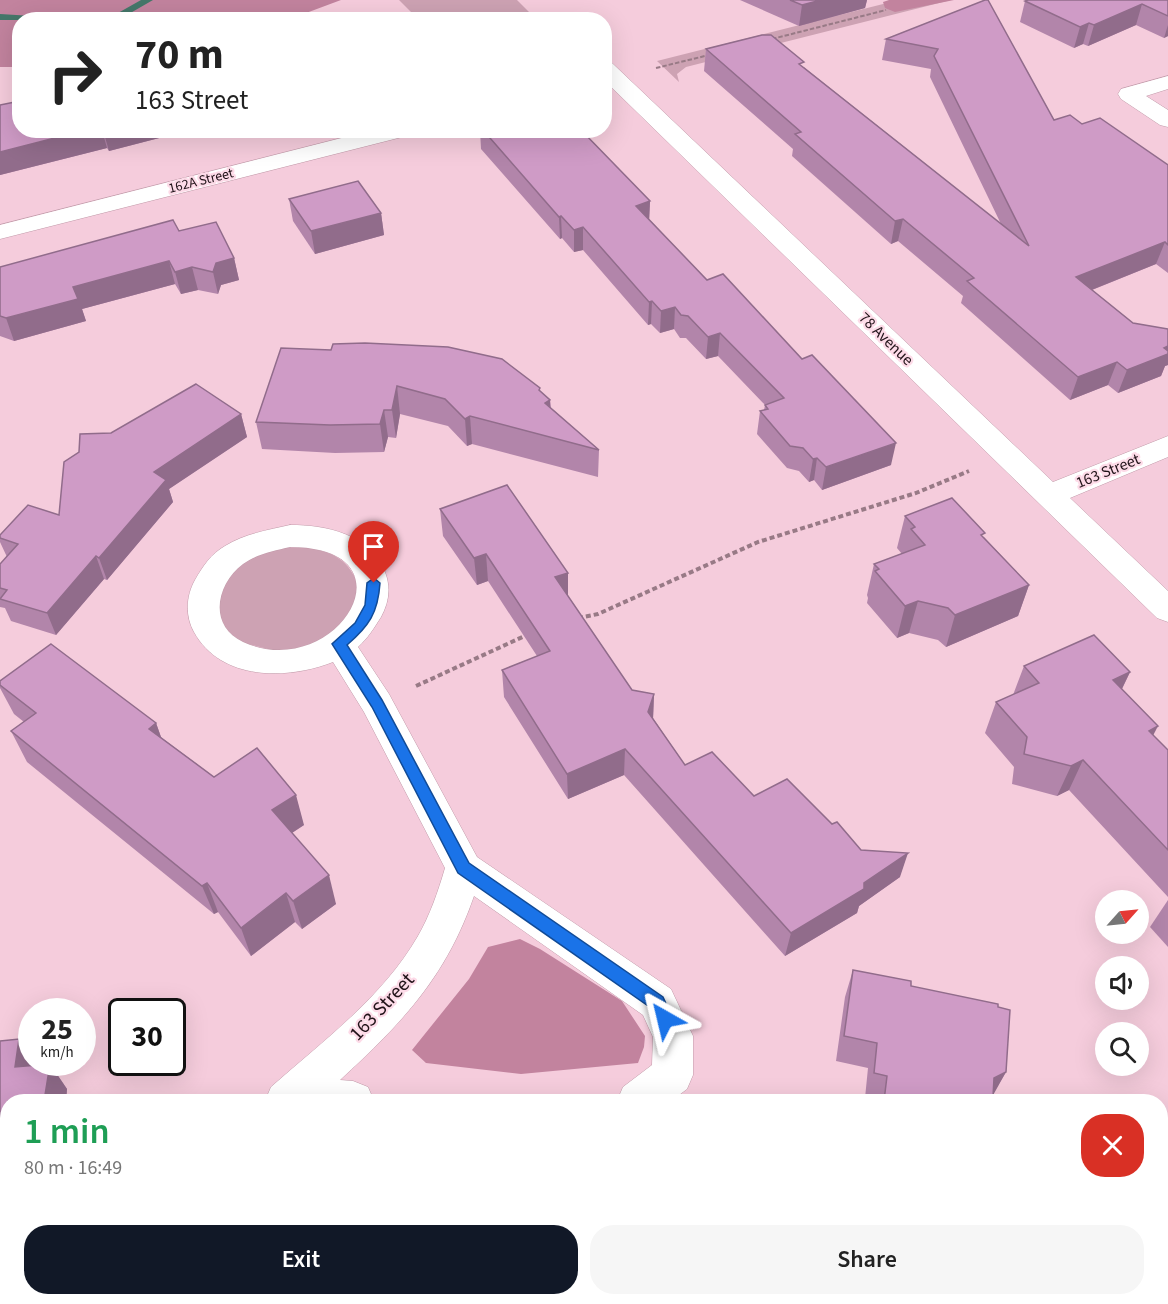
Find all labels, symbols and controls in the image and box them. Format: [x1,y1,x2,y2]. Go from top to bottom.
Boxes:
text: 70 m [135,25,224,85]
icon: right [36,36,114,114]
text: 163 Street [135,81,248,120]
street label: 162A Street [166,163,236,199]
street label: 78 Avenue [854,307,918,371]
street label: 163 Street [1073,448,1144,494]
pin [348,521,399,583]
icon: arrive [357,530,390,563]
north arrow [1095,890,1149,944]
map controls [1095,890,1149,1076]
button: sound [1095,956,1149,1010]
street label: 163 Street [343,967,421,1047]
position arrow [633,987,697,1051]
speed limit sign: 30 [108,998,186,1076]
text: 25 [41,1008,73,1051]
button: search [1095,1022,1149,1076]
text: km/h [40,1042,74,1063]
text: 1 min [24,1106,110,1157]
button: close [1081,1114,1144,1177]
text: 80 m · 16:49 [24,1154,122,1182]
button: Exit [24,1225,578,1294]
button: Share [590,1225,1144,1294]

